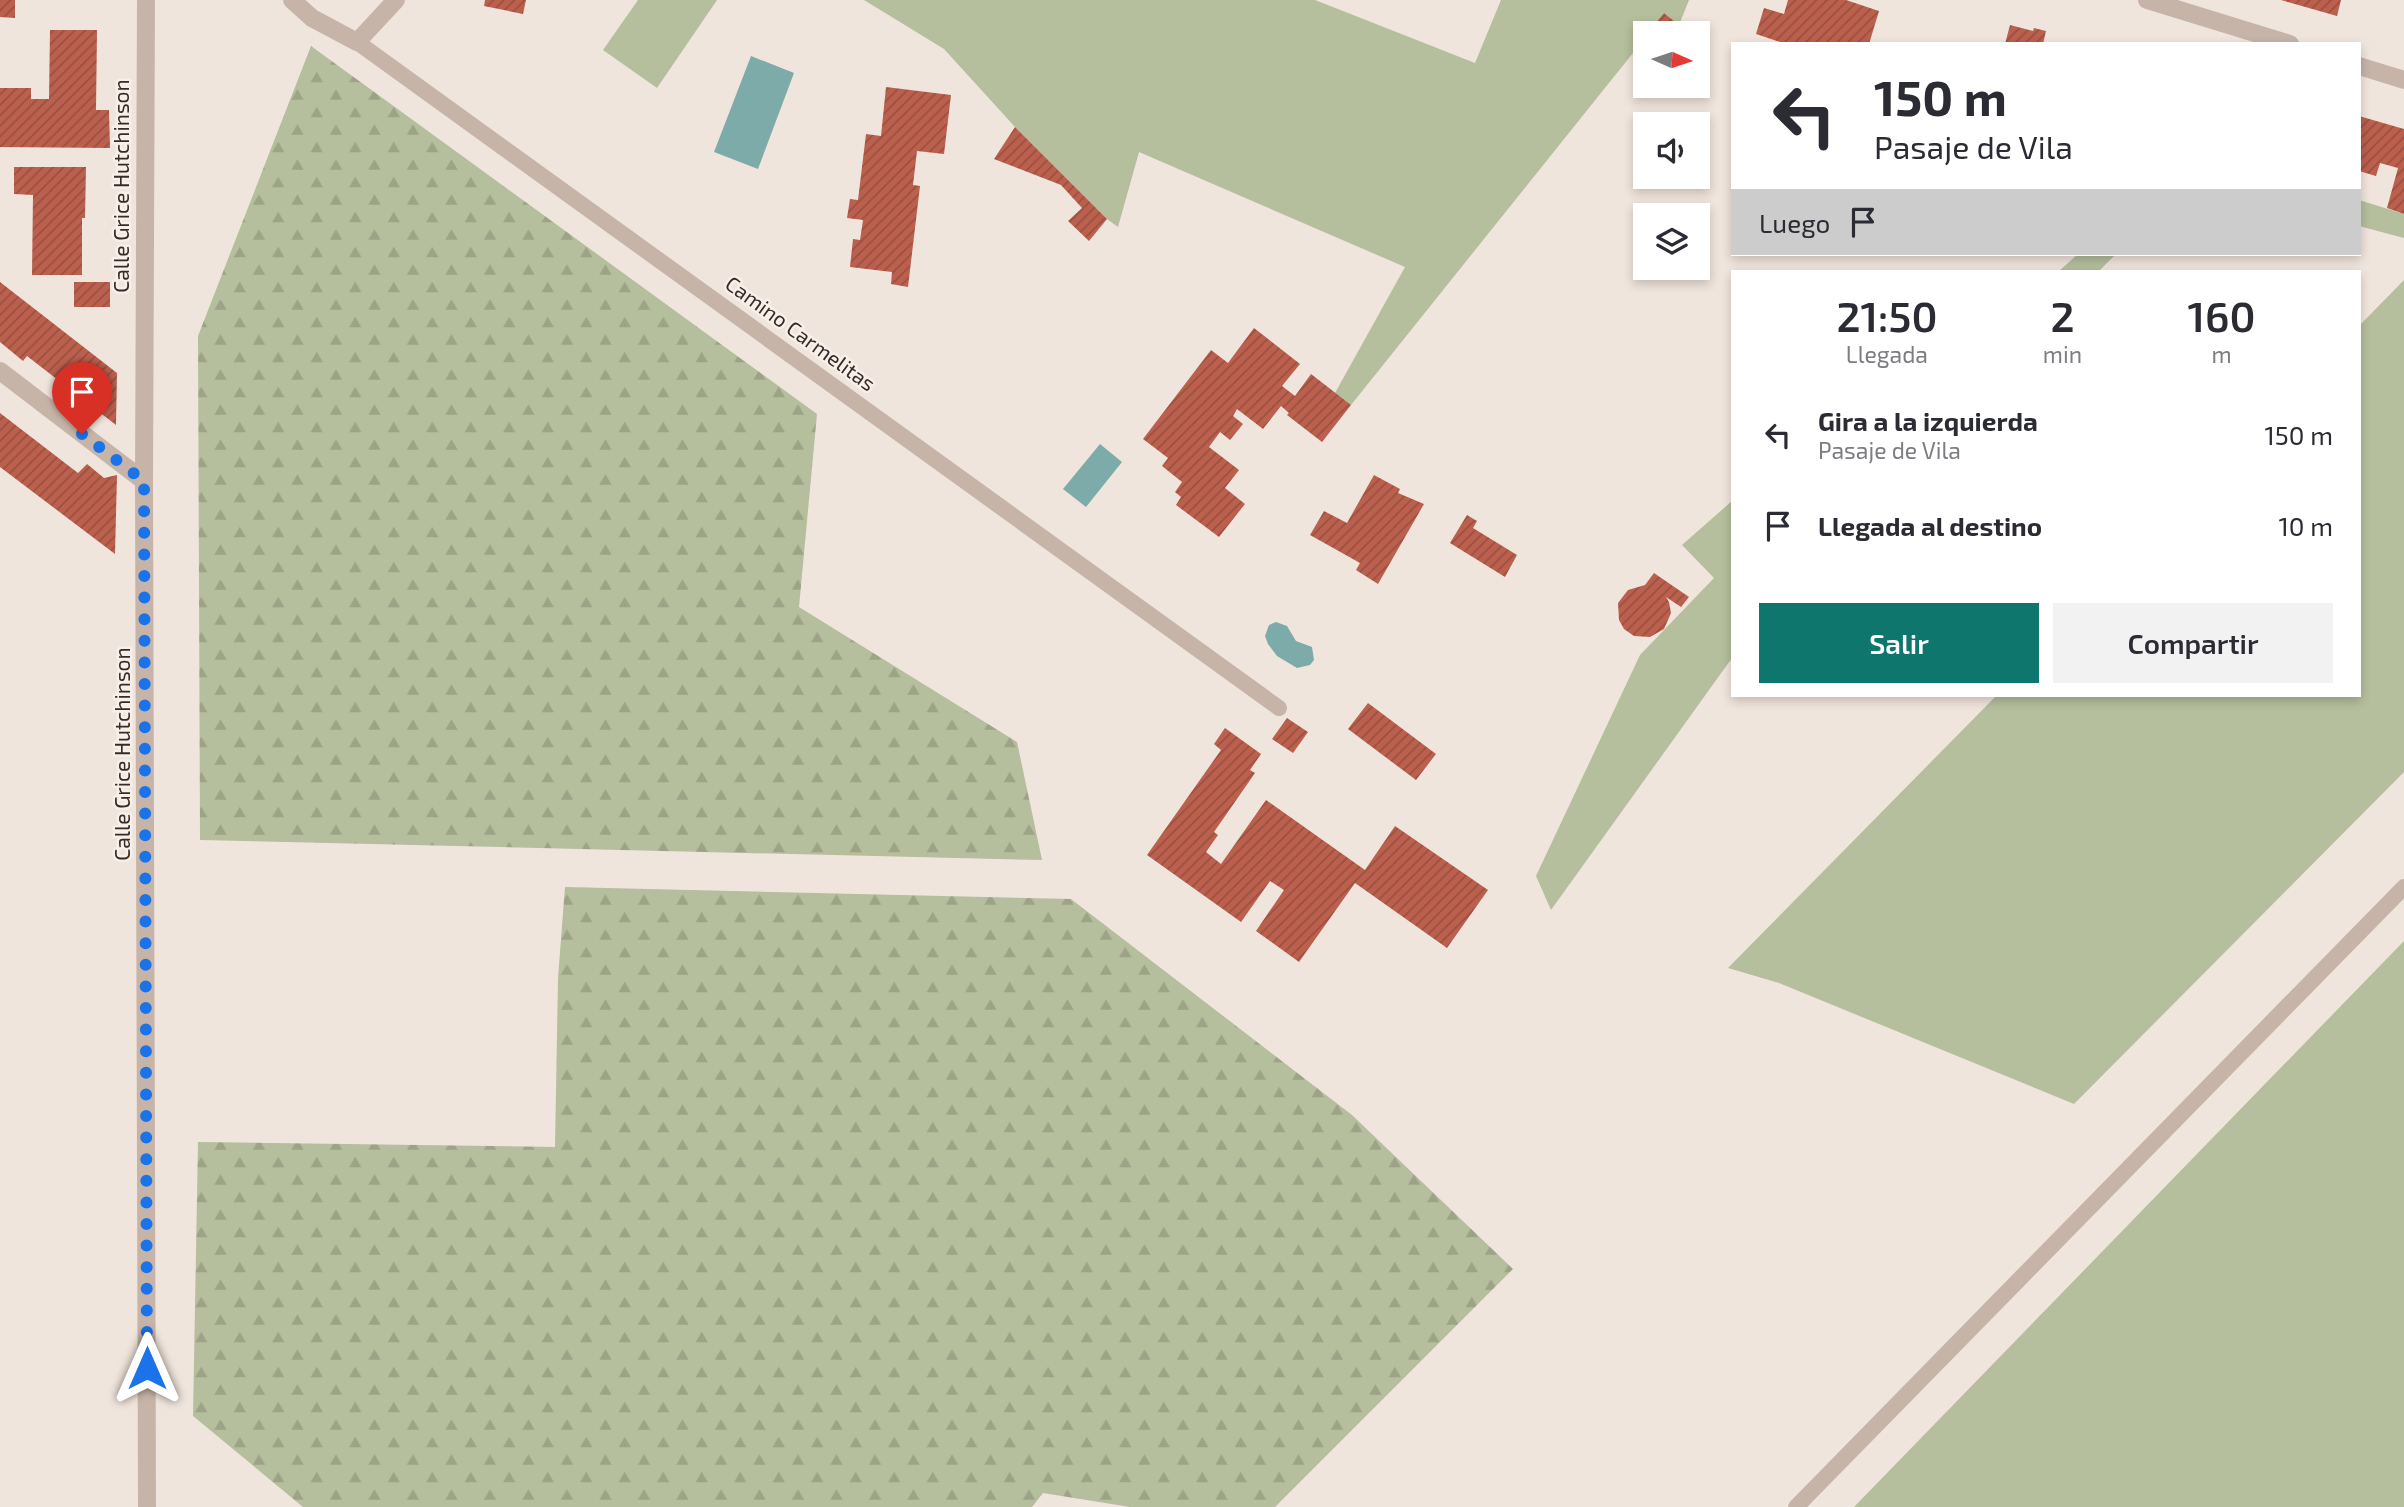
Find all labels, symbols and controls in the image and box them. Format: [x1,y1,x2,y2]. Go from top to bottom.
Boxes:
north arrow [1633,21,1710,98]
map controls [1633,21,1710,280]
text: 150 m [1874,67,2007,126]
icon: left [1759,70,1850,161]
street label: Calle Grice Hutchinson [108,79,133,293]
button: sound [1633,112,1710,189]
text: Pasaje de Vila [1874,127,2073,165]
button: layers [1633,203,1710,280]
icon: arrive [1844,203,1882,241]
text: Luego [1759,207,1830,238]
street label: Camino Carmelitas [721,270,881,396]
text: 21:50 [1836,290,1937,340]
text: 2 [2050,290,2074,340]
text: 160 [2188,290,2256,340]
text: Llegada [1846,340,1928,368]
text: min [2043,340,2082,368]
text: m [2211,340,2232,368]
pin [52,362,112,434]
icon: arrive [63,373,101,411]
text: Gira a la izquierda [1818,405,2038,436]
icon: left [1759,416,1797,454]
text: 150 m [2264,419,2333,450]
text: Pasaje de Vila [1818,436,1961,464]
icon: arrive [1759,507,1797,545]
text: Llegada al destino [1818,510,2042,541]
text: 10 m [2278,510,2333,541]
button: Salir [1759,603,2039,683]
button: Compartir [2053,603,2333,683]
street label: Calle Grice Hutchinson [109,647,134,861]
position arrow [110,1331,184,1405]

